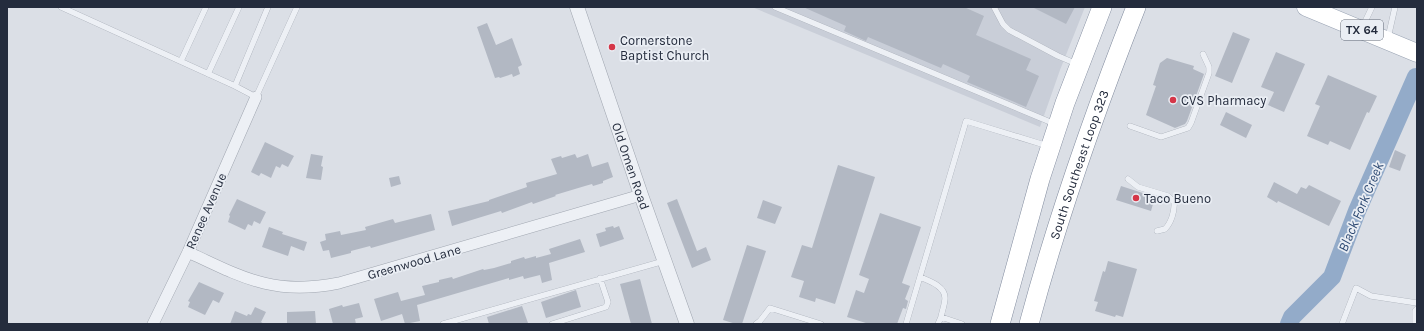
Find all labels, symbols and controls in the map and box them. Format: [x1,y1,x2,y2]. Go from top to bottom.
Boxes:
road number: TX 64 [1341,20,1383,40]
place label: Cornerstone Baptist Church [620,33,709,63]
marker: Cornerstone Baptist Church [607,42,617,52]
street label: South Southeast Loop 323 [1046,88,1111,241]
place label: CVS Pharmacy [1181,93,1266,108]
marker: CVS Pharmacy [1168,95,1178,105]
street label: Old Omen Road [609,121,653,212]
water label: Black Fork Creek [1334,159,1388,254]
street label: Renee Avenue [183,170,230,251]
place label: Taco Bueno [1144,191,1211,206]
marker: Taco Bueno [1131,193,1141,203]
street label: Greenwood Lane [366,241,463,283]

